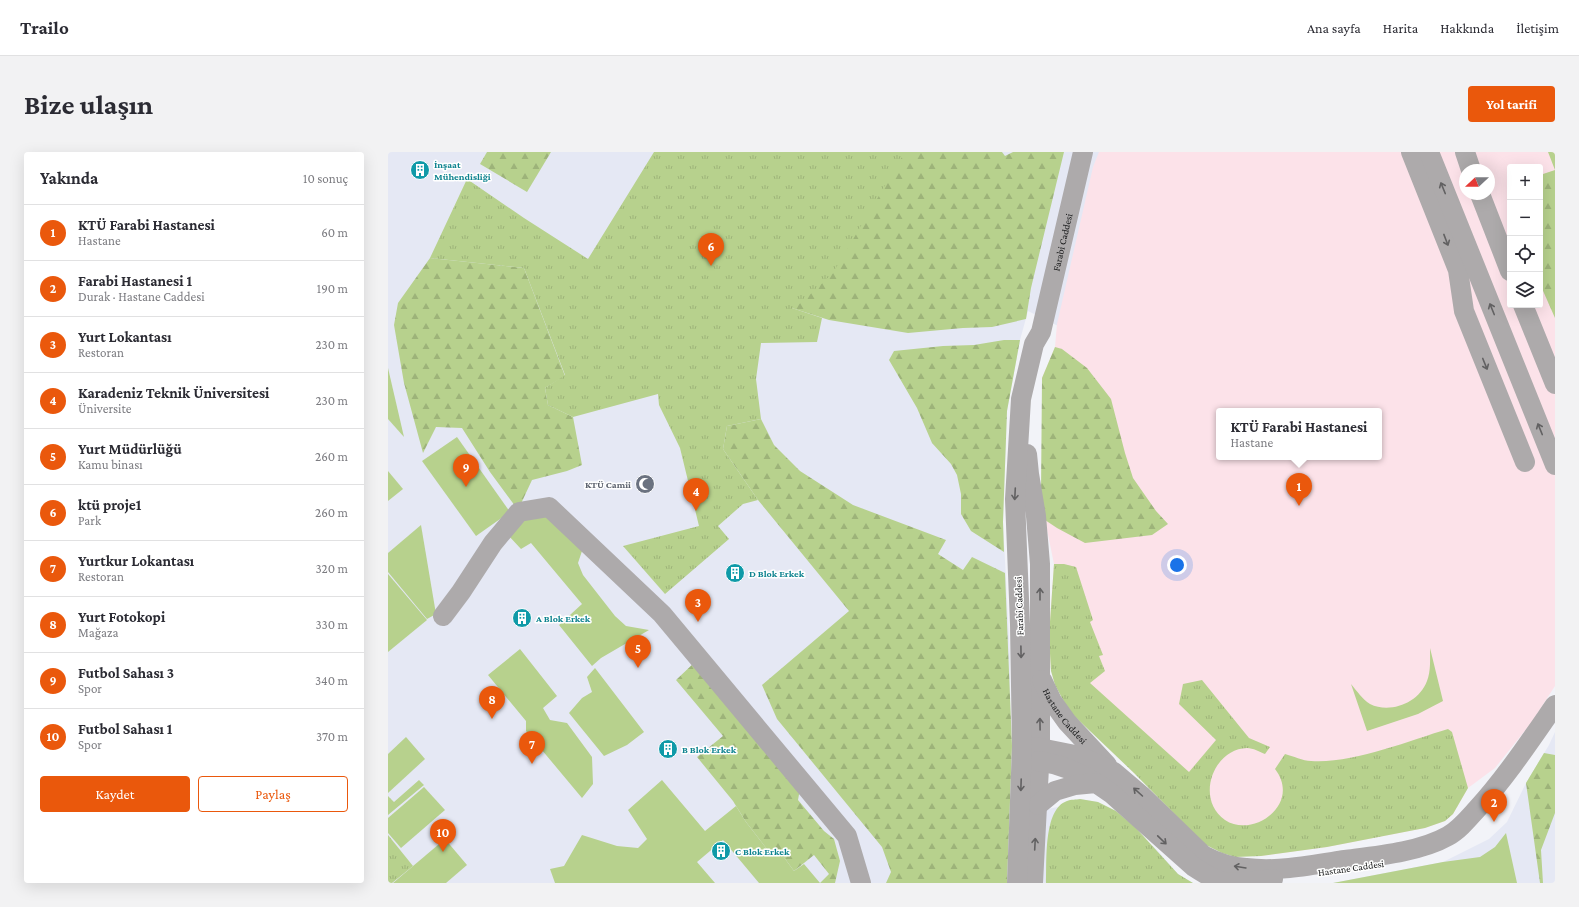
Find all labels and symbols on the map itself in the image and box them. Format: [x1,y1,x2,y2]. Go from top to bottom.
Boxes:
building icon: İnşaat Mühendisliği [409,159,431,181]
place label: İnşaat Mühendisliği [434,159,491,182]
north arrow [1459,164,1495,200]
one-way arrow [1439,182,1447,194]
street label: Farabi Caddesi [1050,212,1074,272]
pin: 6 [698,233,724,266]
one-way arrow [1442,234,1450,246]
one-way arrow [1487,303,1495,315]
one-way arrow [1482,357,1490,369]
one-way arrow [1536,424,1544,436]
pin: 9 [453,454,479,487]
mosque icon: KTÜ Camii [634,473,656,495]
pin: 1 [1286,473,1312,506]
pin: 4 [683,478,709,511]
place label: KTÜ Camii [585,479,631,490]
one-way arrow [1011,487,1019,500]
your location [1167,555,1187,575]
building icon: D Blok Erkek [724,562,746,584]
place label: D Blok Erkek [749,568,805,579]
street label: Farabi Caddesi [1012,576,1026,636]
one-way arrow [1036,588,1044,601]
pin: 3 [685,589,711,622]
building icon: A Blok Erkek [511,607,533,629]
place label: A Blok Erkek [535,613,591,624]
pin: 5 [625,635,651,668]
one-way arrow [1017,645,1024,658]
pin: 8 [479,686,505,719]
street label: Hastane Caddesi [1041,686,1090,746]
one-way arrow [1036,718,1044,731]
pin: 7 [519,731,545,764]
building icon: B Blok Erkek [657,738,679,760]
place label: B Blok Erkek [682,744,737,755]
one-way arrow [1018,778,1025,791]
one-way arrow [1132,788,1143,797]
pin: 2 [1481,789,1507,822]
pin: 10 [430,819,456,852]
one-way arrow [1157,835,1167,844]
one-way arrow [1032,838,1039,851]
building icon: C Blok Erkek [710,840,732,862]
place label: C Blok Erkek [735,846,790,857]
street label: Hastane Caddesi [1317,858,1385,878]
one-way arrow [1234,863,1247,871]

